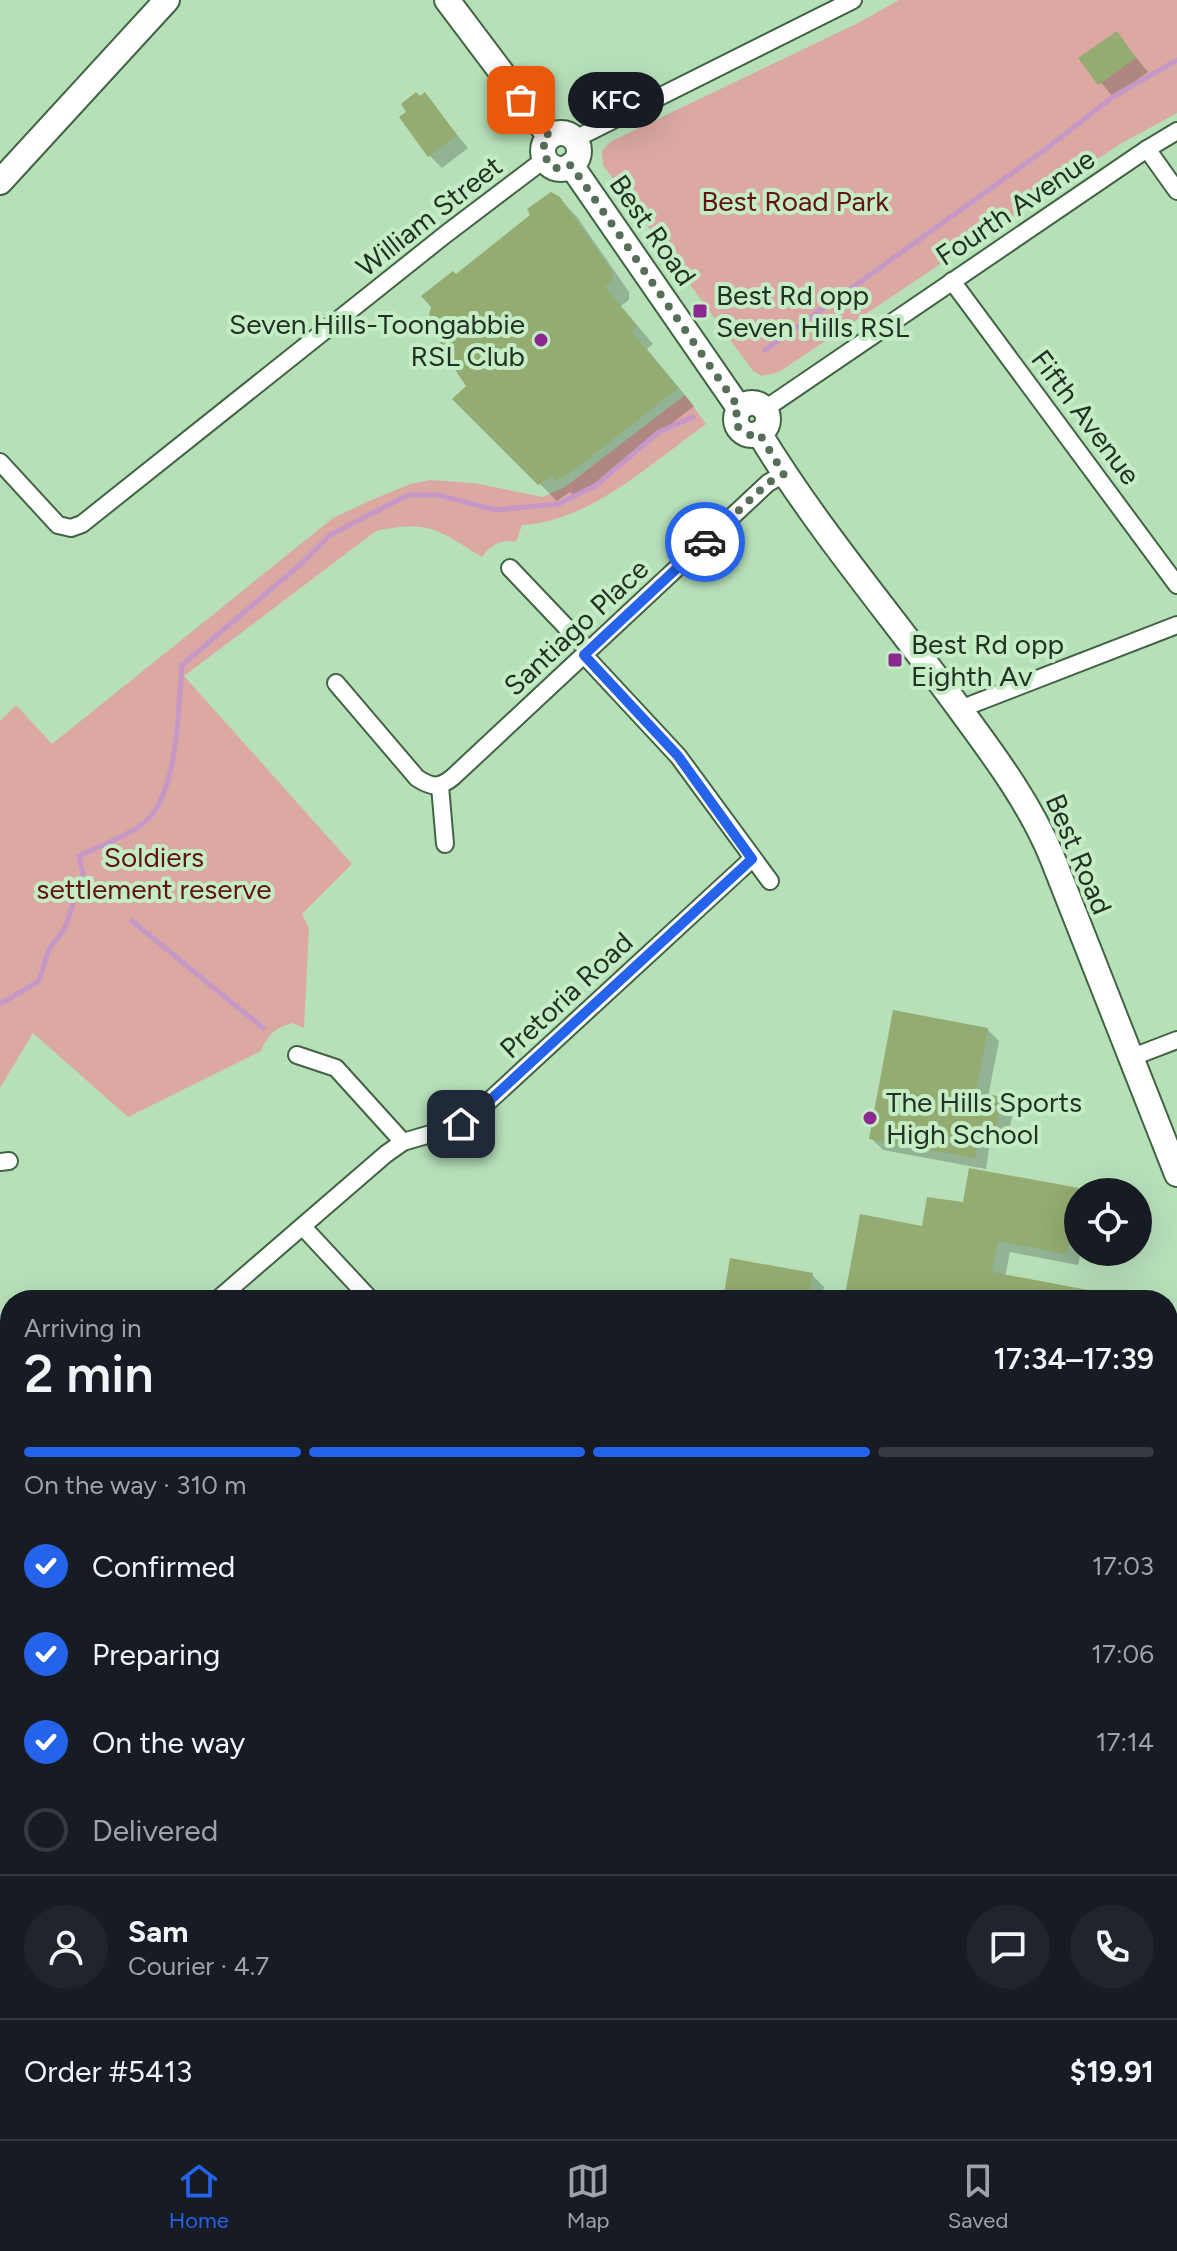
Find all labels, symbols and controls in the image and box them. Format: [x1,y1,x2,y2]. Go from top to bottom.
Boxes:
pin [487,66,555,134]
callout: KFC [569,72,665,128]
icon: bag [499,78,543,122]
text: KFC [591,84,641,116]
street label: Fourth Avenue [929,141,1101,273]
street label: William Street [349,149,509,283]
street label: Best Road [603,168,703,292]
park label: Best Road Park [701,184,889,218]
place label: Best Rd opp Seven Hills RSL [716,278,910,344]
marker: Best Rd opp Seven Hills RSL [691,302,709,320]
place label: Seven Hills-Toongabbie RSL Club [229,307,525,373]
marker: Seven Hills-Toongabbie RSL Club [532,331,550,349]
street label: Fifth Avenue [1024,343,1148,491]
courier [665,502,745,582]
icon: car [683,520,727,564]
street label: Santiago Place [497,551,655,703]
place label: Best Rd opp Eighth Av [911,627,1064,693]
marker: Best Rd opp Eighth Av [886,651,904,669]
street label: Best Road [1038,789,1120,919]
park label: Soldiers settlement reserve [36,840,272,906]
street label: Pretoria Road [493,925,639,1065]
place label: The Hills Sports High School [886,1085,1082,1151]
pin [427,1090,495,1158]
icon: home [439,1102,483,1146]
marker: The Hills Sports High School [861,1109,879,1127]
map controls [1064,1178,1152,1266]
button: locate [1064,1178,1152,1266]
text: Arriving in [24,1312,142,1344]
text: 17:34–17:39 [993,1340,1154,1377]
text: 2 min [24,1343,153,1405]
text: On the way · 310 m [24,1469,246,1501]
icon: check [24,1544,68,1588]
text: Confirmed [92,1548,235,1585]
text: 17:03 [1092,1550,1154,1582]
icon: check [24,1632,68,1676]
text: Preparing [92,1636,220,1673]
text: 17:06 [1091,1638,1154,1670]
icon: check [24,1720,68,1764]
text: On the way [92,1724,245,1761]
text: 17:14 [1096,1726,1154,1758]
text: Delivered [92,1812,218,1849]
button: person [24,1905,108,1989]
button: chat [966,1905,1050,1989]
button: phone [1070,1905,1154,1989]
text: Sam [128,1913,188,1950]
text: Courier · 4.7 [128,1950,269,1982]
text: Order #5413 [24,2053,192,2090]
text: $19.91 [1070,2053,1154,2090]
tab: Home [169,2159,229,2234]
tab: Map [566,2159,610,2234]
tab: Saved [948,2159,1008,2234]

